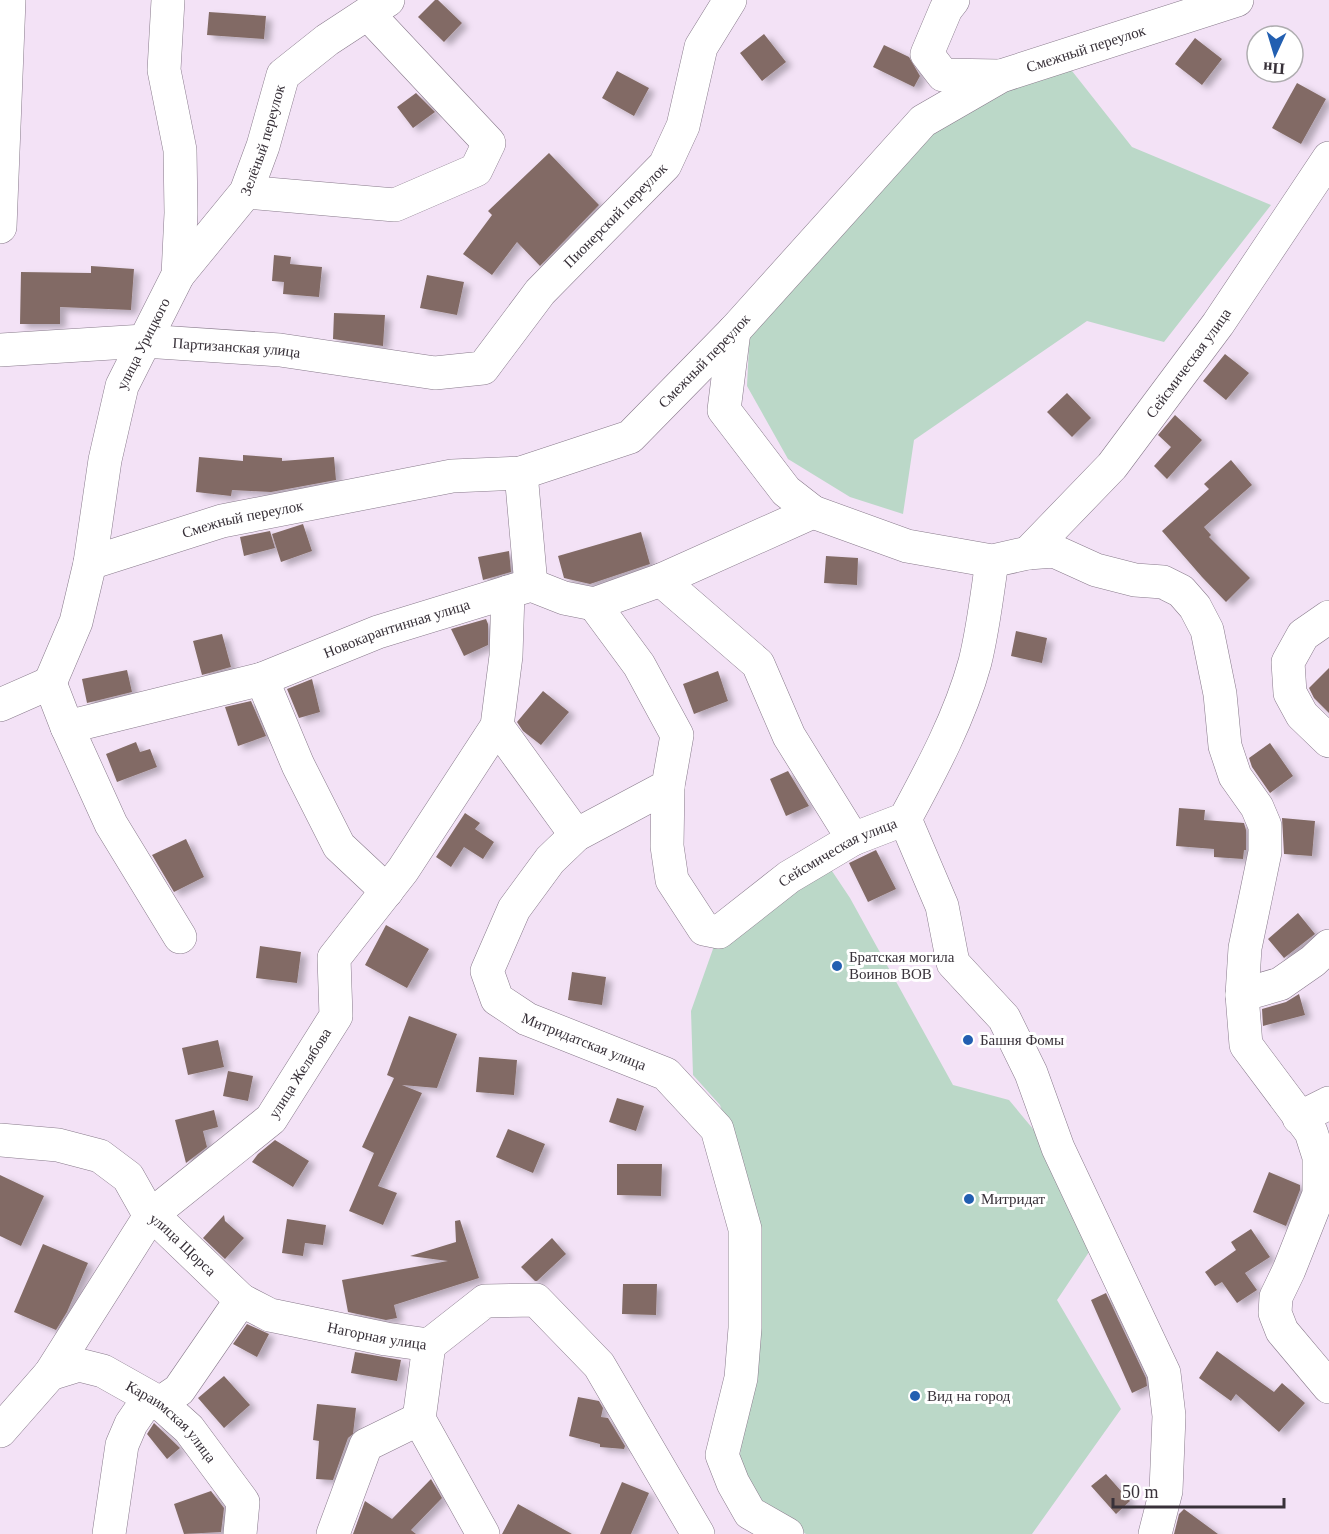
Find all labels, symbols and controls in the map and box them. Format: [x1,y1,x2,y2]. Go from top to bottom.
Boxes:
street label: Смежный переулок [1024,22,1148,75]
north arrow [1245,24,1305,84]
text: Пн [1263,59,1285,78]
street label: Зелёный переулок [237,82,288,198]
street label: Пионерский переулок [561,159,671,271]
street label: улица Урицкого [113,295,173,391]
street label: Сейсмическая улица [1143,305,1234,421]
street label: Смежный переулок [655,310,754,411]
street label: Партизанская улица [172,335,302,361]
street label: Смежный переулок [180,497,305,541]
street label: Новокарантинная улица [321,596,472,661]
street label: Сейсмическая улица [775,815,899,890]
place label: Братская могила Воинов ВОВ [849,949,955,982]
marker: Братская могила Воинов ВОВ [830,959,844,973]
street label: Митридатская улица [519,1010,649,1073]
street label: улица Желябова [266,1025,334,1121]
place label: Башня Фомы [980,1032,1064,1048]
marker: Башня Фомы [961,1033,975,1047]
place label: Митридат [981,1191,1046,1207]
marker: Митридат [962,1192,976,1206]
street label: улица Щорса [146,1210,219,1280]
street label: Нагорная улица [326,1319,428,1353]
street label: Караимская улица [123,1378,219,1466]
place label: Вид на город [927,1388,1011,1404]
marker: Вид на город [908,1389,922,1403]
scale bar [1113,1471,1284,1509]
text: 50 m [1122,1482,1159,1502]

